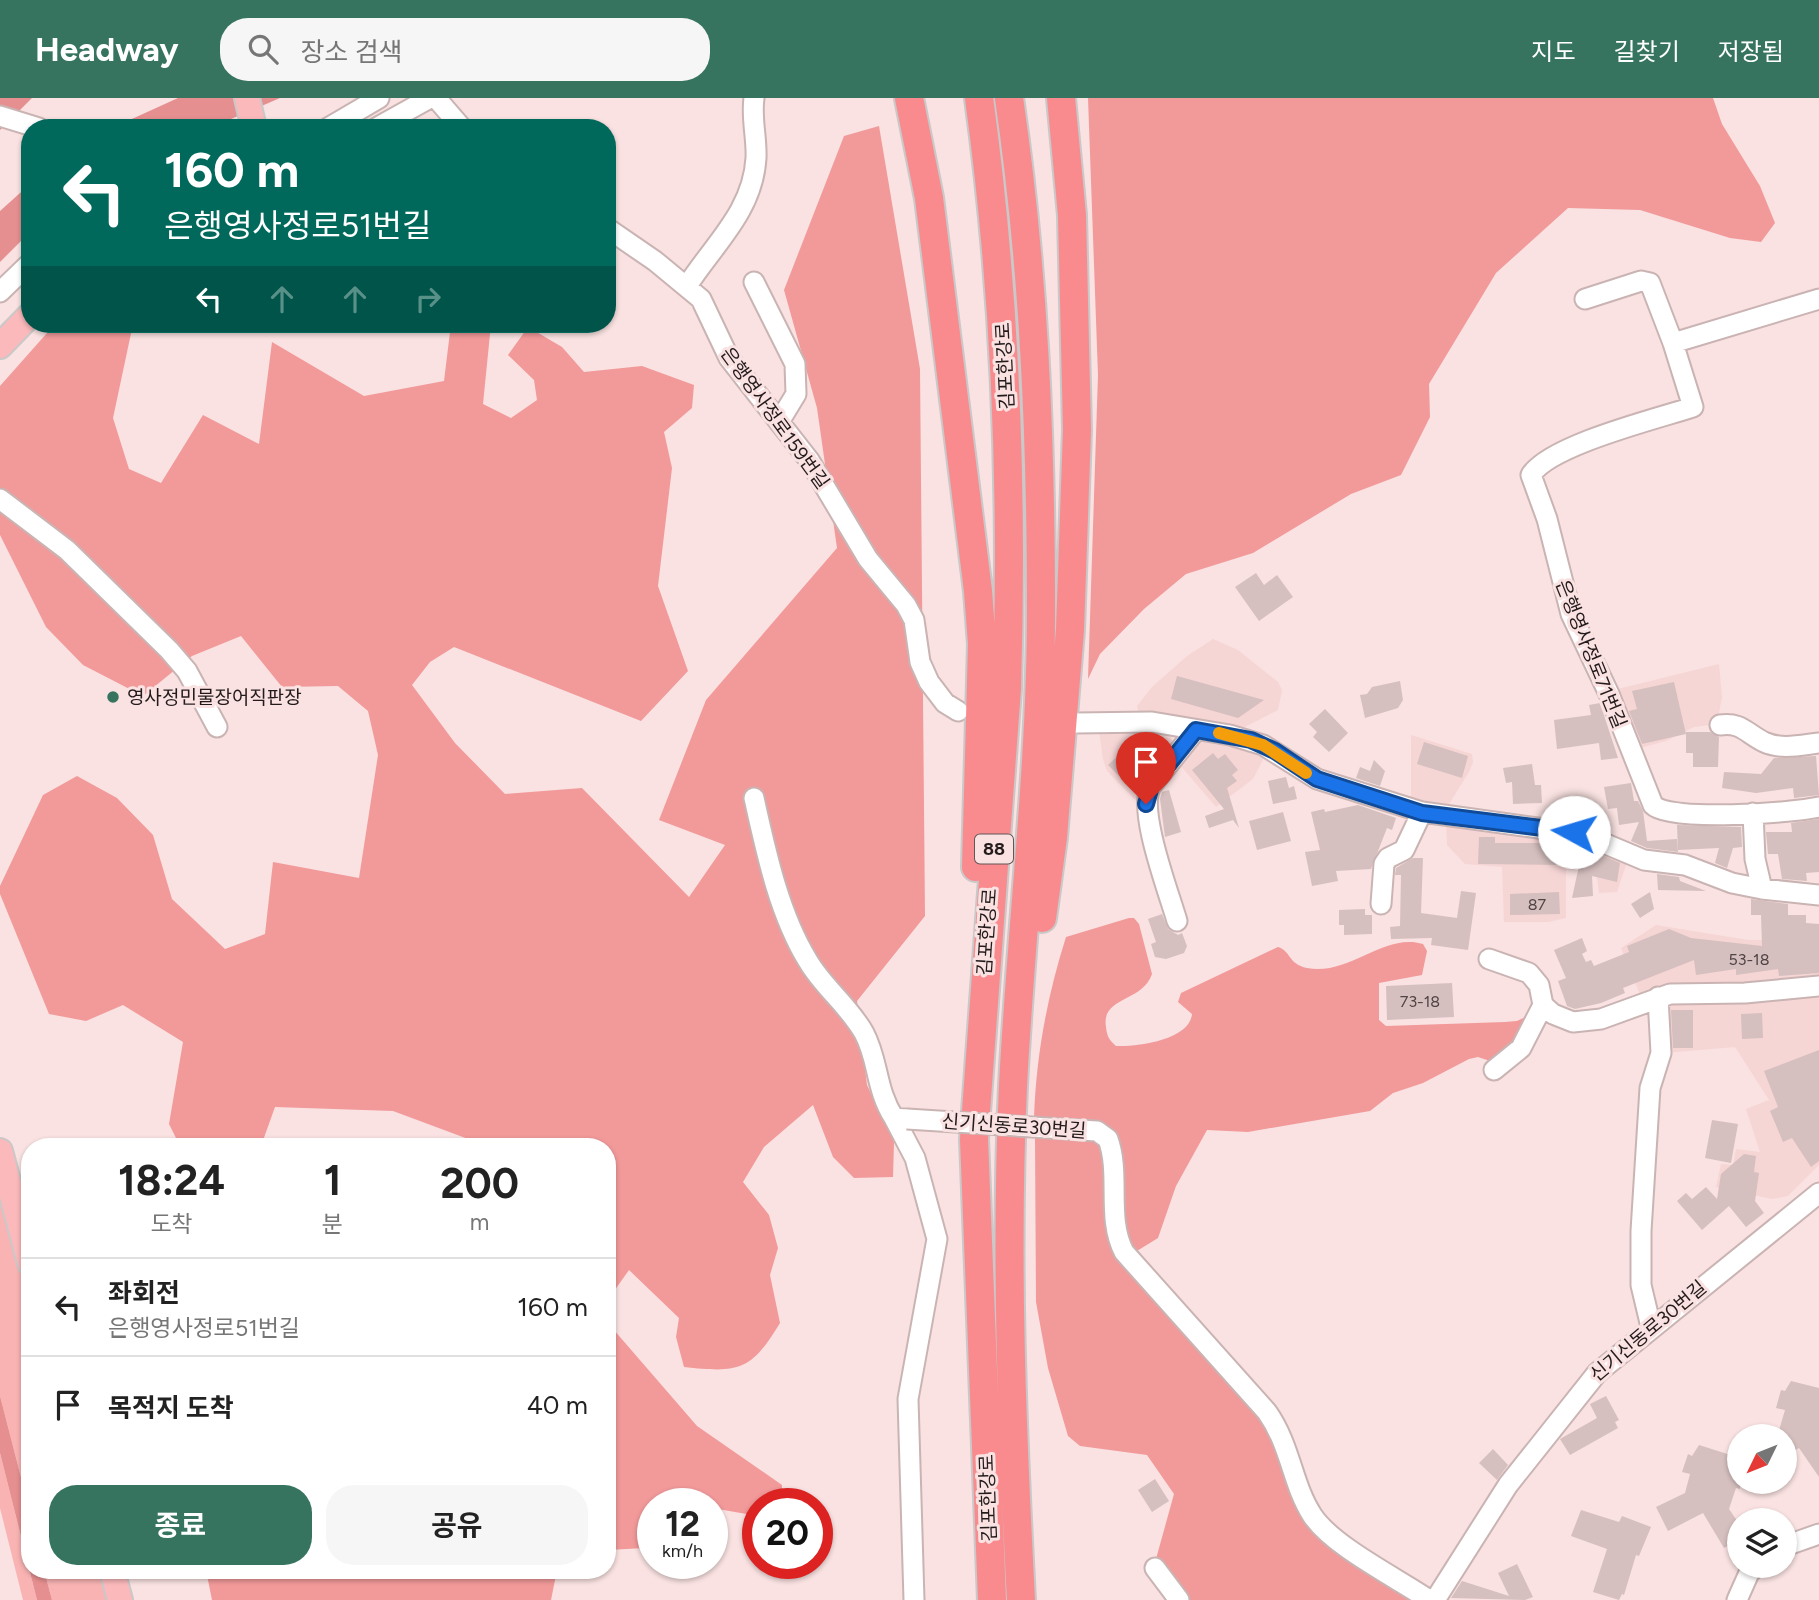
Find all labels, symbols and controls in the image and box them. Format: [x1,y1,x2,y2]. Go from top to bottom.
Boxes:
search box [220,18,710,81]
text: Headway [35,30,178,69]
icon: search [244,30,282,68]
text: 장소 검색 [300,36,403,68]
text: 지도 [1531,37,1576,66]
text: 길찾기 [1614,37,1680,66]
text: 저장됨 [1718,37,1784,66]
text: 160 m [164,140,299,199]
icon: left [49,147,140,238]
text: 은행영사정로51번길 [164,207,431,245]
icon: left [190,280,228,318]
icon: ahead [263,280,301,318]
icon: ahead [336,280,374,318]
icon: right [409,280,447,318]
street label: 김포한강로 [991,322,1019,410]
street label: 은행영사정로159번길 [716,343,834,493]
street label: 은행영사정로71번길 [1551,576,1631,732]
place label: 영사정민물장어직판장 [127,686,302,709]
marker: 영사정민물장어직판장 [105,689,121,705]
pin [1116,732,1176,804]
icon: arrive [1127,743,1165,781]
position arrow [1537,795,1611,869]
road number: 88 [975,834,1013,864]
street label: 김포한강로 [972,888,1002,976]
house number: 87 [1528,895,1547,914]
house number: 53-18 [1728,950,1770,969]
house number: 73-18 [1400,992,1440,1011]
street label: 신기신동로30번길 [941,1109,1087,1143]
text: 18:24 [118,1155,225,1206]
text: 1 [324,1155,341,1206]
text: 200 [440,1158,519,1209]
text: m [470,1208,489,1236]
text: 도착 [150,1210,193,1238]
text: 분 [322,1210,343,1238]
street label: 신기신동로30번길 [1585,1276,1711,1386]
text: 좌회전 [108,1277,180,1309]
icon: left [49,1288,87,1326]
text: 160 m [517,1291,588,1323]
text: 은행영사정로51번길 [108,1314,300,1342]
icon: arrive [49,1386,87,1424]
text: 40 m [527,1389,588,1421]
text: 목적지 도착 [108,1392,234,1424]
north arrow [1727,1424,1797,1494]
map controls [1727,1424,1797,1578]
street label: 김포한강로 [975,1454,1001,1542]
button: 종료 [49,1485,312,1565]
button: 공유 [326,1485,588,1565]
speed limit sign: 20 [742,1488,833,1579]
text: 12 [665,1503,700,1545]
button: layers [1727,1508,1797,1578]
text: km/h [662,1540,703,1562]

